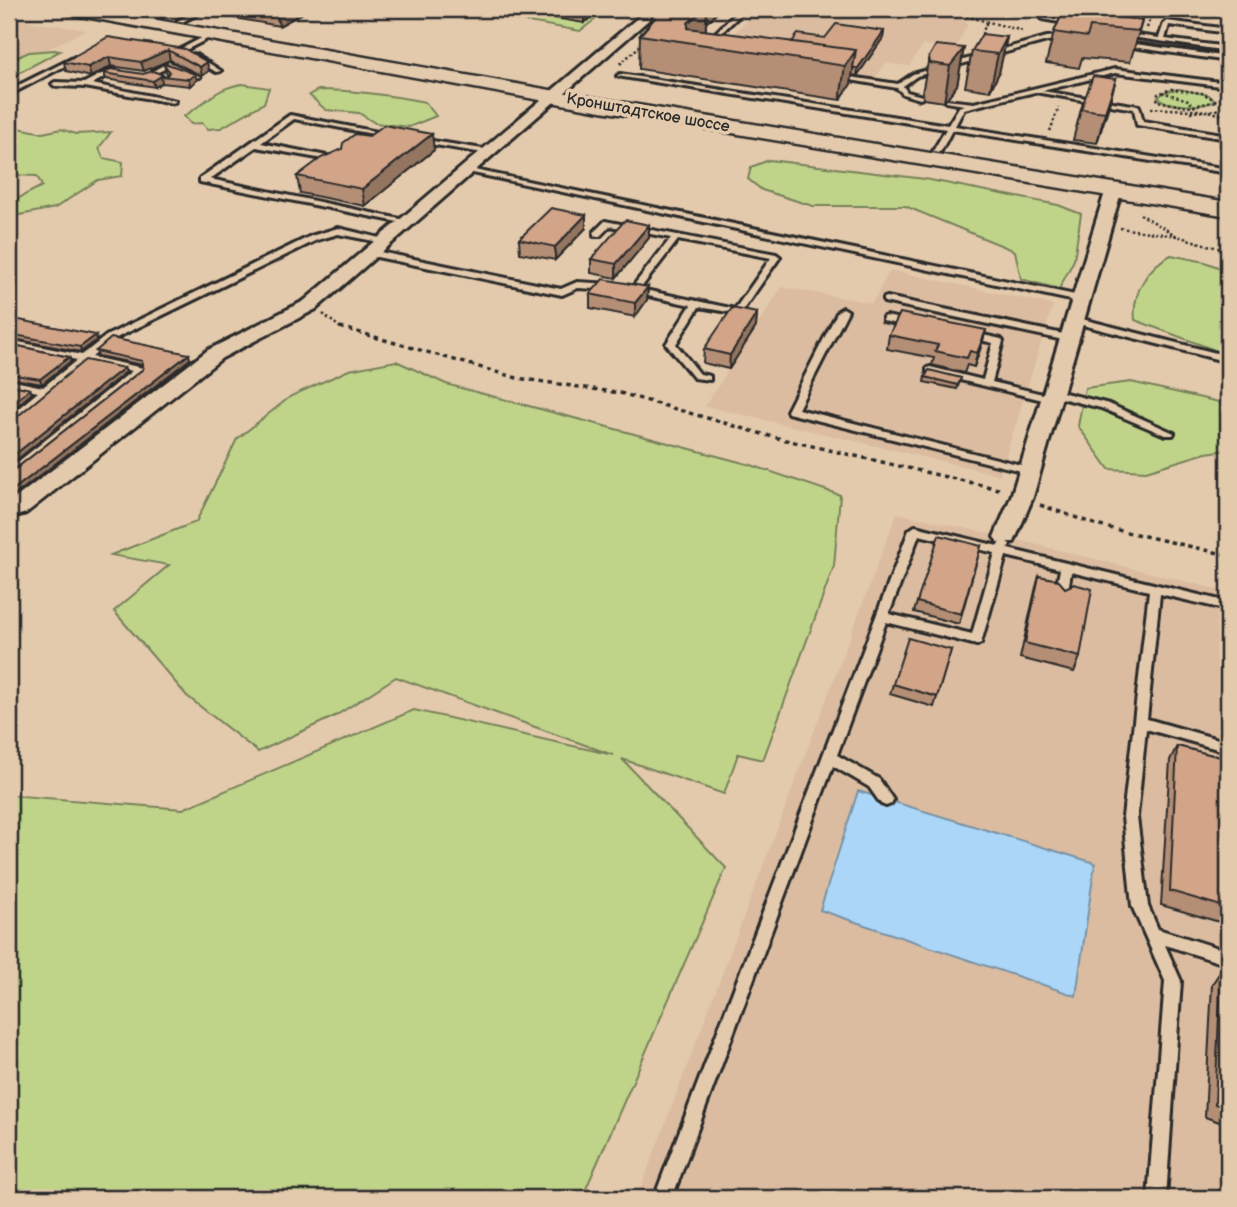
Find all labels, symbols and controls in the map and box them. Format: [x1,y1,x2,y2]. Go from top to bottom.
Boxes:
street label: Кронштадтское шоссе [565,89,731,137]

